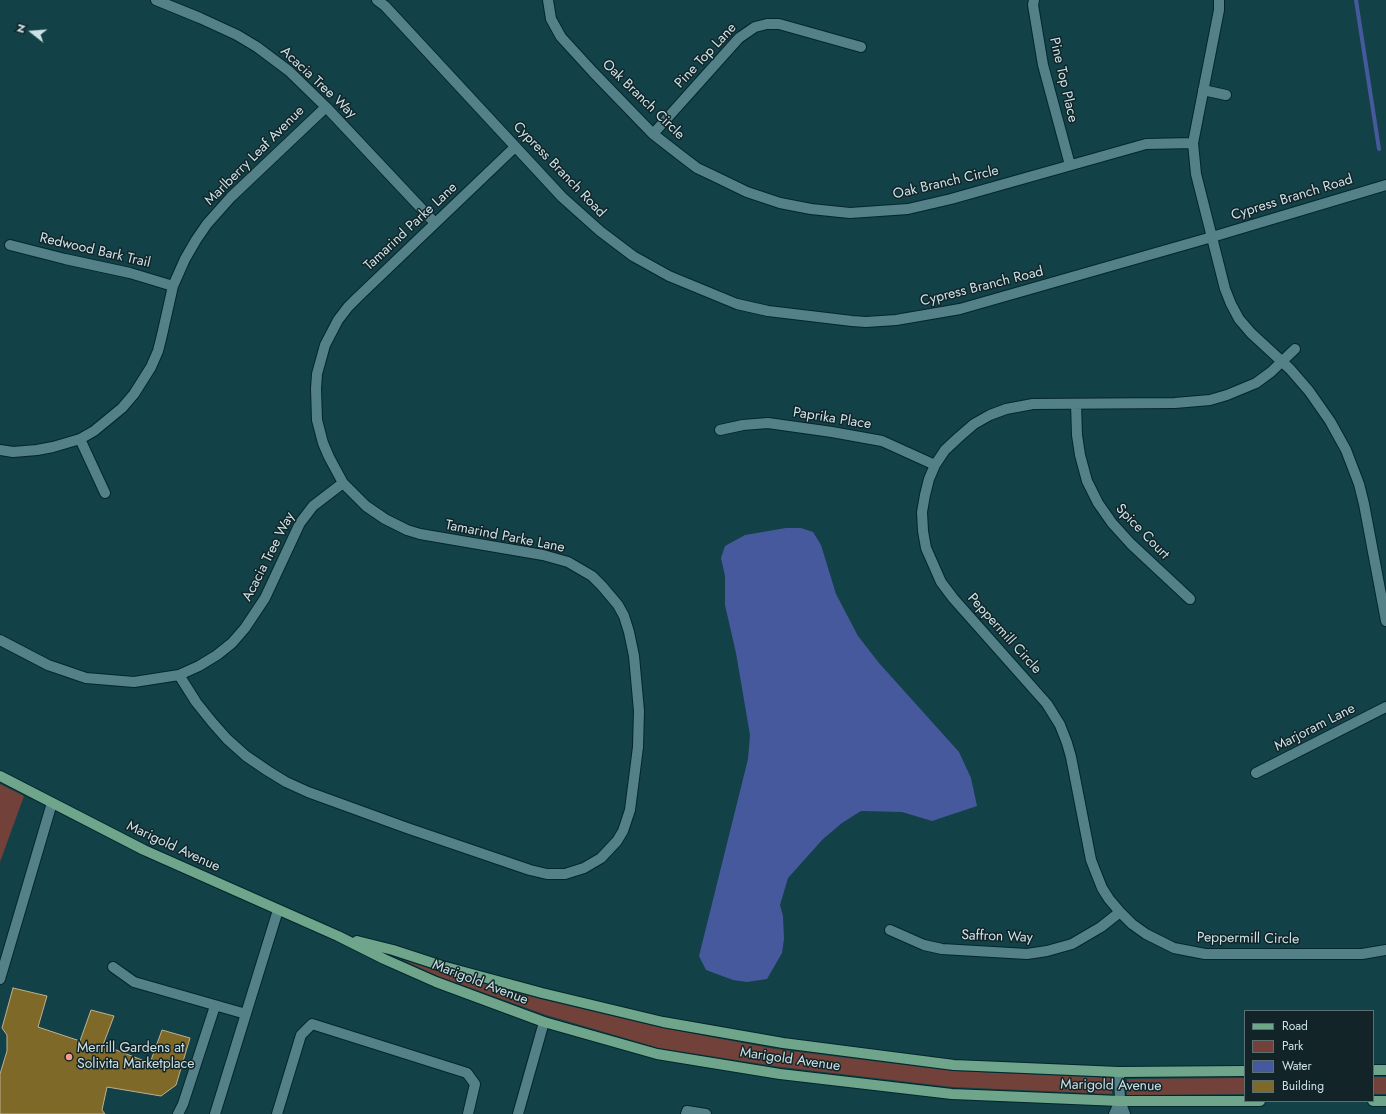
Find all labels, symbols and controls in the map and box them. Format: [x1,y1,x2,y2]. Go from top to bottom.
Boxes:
north arrow [12,12,52,52]
street label: Pine Top Lane [672,20,740,92]
text: N [12,22,29,35]
street label: Pine Top Place [1045,36,1081,124]
street label: Acacia Tree Way [277,44,359,122]
street label: Oak Branch Circle [598,56,688,144]
street label: Marlberry Leaf Avenue [202,103,308,209]
street label: Cypress Branch Road [509,119,609,221]
street label: Oak Branch Circle [891,163,1001,203]
street label: Cypress Branch Road [1229,172,1355,224]
street label: Tamarind Parke Lane [361,180,461,274]
street label: Redwood Bark Trail [38,230,152,272]
street label: Cypress Branch Road [919,264,1045,310]
street label: Paprika Place [792,405,872,433]
street label: Spice Court [1112,501,1172,563]
street label: Acacia Tree Way [239,510,299,604]
street label: Tamarind Parke Lane [444,517,566,557]
street label: Peppermill Circle [963,590,1045,678]
street label: Marjoram Lane [1272,700,1358,756]
street label: Marigold Avenue [124,818,222,876]
street label: Saffron Way [961,927,1033,947]
street label: Peppermill Circle [1197,930,1299,948]
street label: Marigold Avenue [430,957,530,1009]
legend [1244,1010,1374,1102]
text: Road [1282,1017,1308,1035]
text: Park [1282,1037,1303,1055]
place label: Merrill Gardens at Solivita Marketplace [77,1041,195,1074]
street label: Marigold Avenue [739,1045,841,1075]
marker: Merrill Gardens at Solivita Marketplace [64,1052,74,1062]
text: Water [1282,1057,1312,1075]
street label: Marigold Avenue [1060,1077,1162,1095]
text: Building [1282,1077,1324,1095]

